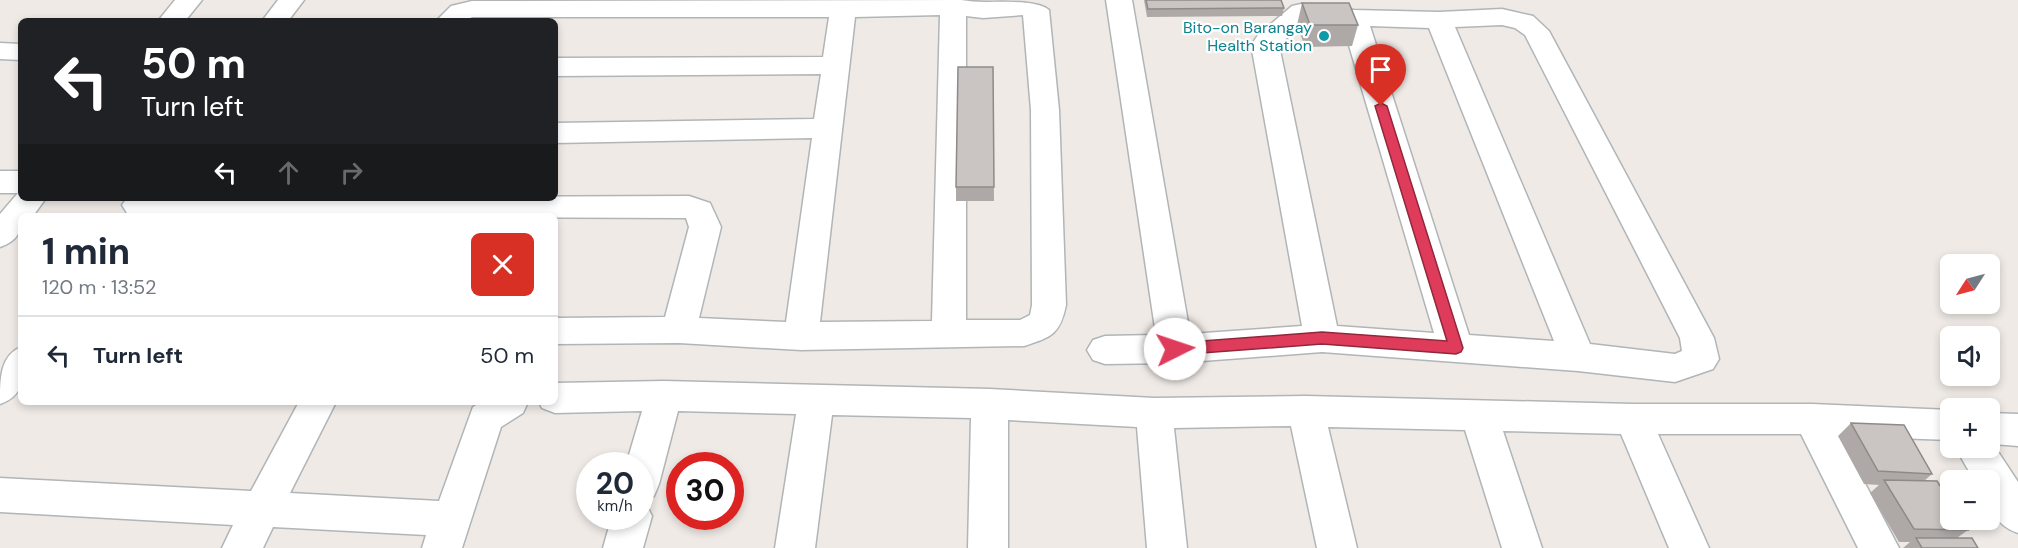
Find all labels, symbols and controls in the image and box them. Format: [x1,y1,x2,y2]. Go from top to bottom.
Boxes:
place label: Bito-on Barangay Health Station [1183,17,1312,56]
marker: Bito-on Barangay Health Station [1317,29,1331,43]
text: 50 m [141,36,246,91]
icon: left [42,42,120,120]
pin [1355,44,1406,106]
icon: arrive [1364,53,1397,86]
text: Turn left [141,89,244,124]
icon: left [209,156,242,189]
icon: ahead [272,156,305,189]
icon: right [335,156,368,189]
text: 1 min [42,228,130,275]
button: close [471,233,534,296]
north arrow [1940,254,2000,314]
map controls [1940,254,2000,530]
text: 120 m · 13:52 [42,274,156,300]
position arrow [1143,317,1207,381]
button: sound [1940,326,2000,386]
icon: left [42,339,75,372]
text: Turn left [93,341,183,370]
text: 50 m [480,341,534,370]
button: + [1940,398,2000,458]
speed limit sign: 30 [666,452,744,530]
text: 20 [596,464,634,503]
button: − [1940,470,2000,530]
text: km/h [597,496,633,516]

